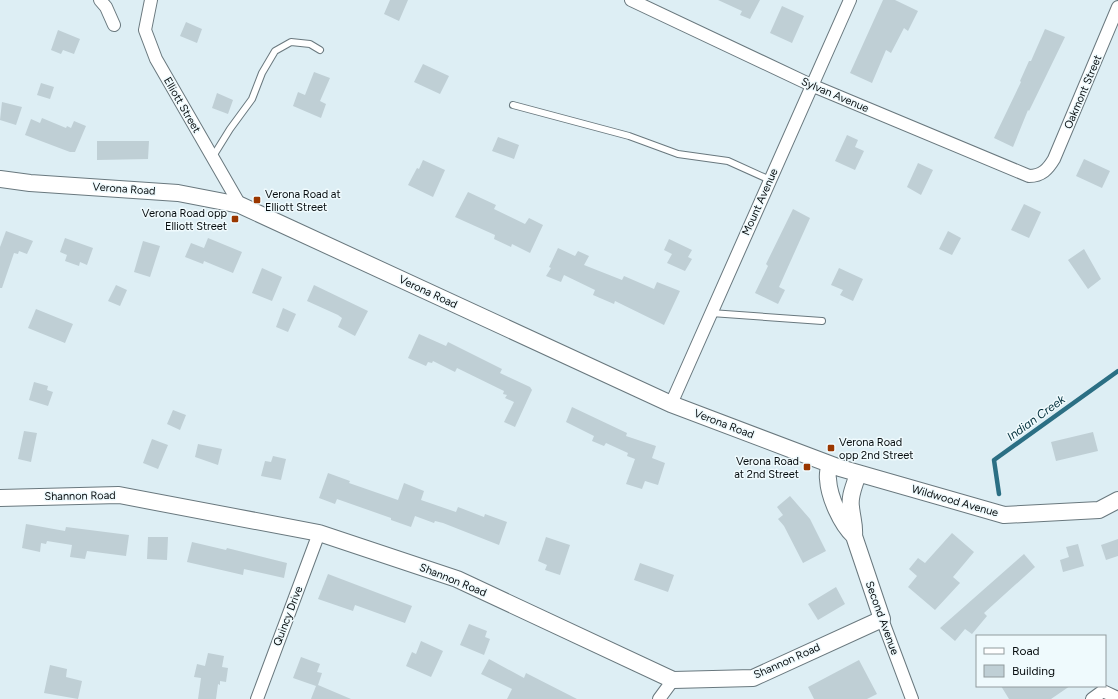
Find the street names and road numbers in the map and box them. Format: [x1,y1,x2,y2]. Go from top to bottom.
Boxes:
street label: Oakmont Street [1062,53,1104,131]
street label: Elliott Street [161,75,203,135]
street label: Sylvan Avenue [799,75,871,115]
street label: Mount Avenue [739,166,781,238]
street label: Verona Road [92,180,156,198]
street label: Verona Road [397,273,459,311]
street label: Verona Road [692,407,756,441]
street label: Wildwood Avenue [910,482,1000,520]
street label: Shannon Road [44,489,116,503]
street label: Shannon Road [417,561,489,599]
street label: Second Avenue [863,579,901,657]
street label: Quincy Drive [271,584,305,648]
street label: Shannon Road [752,641,822,681]

